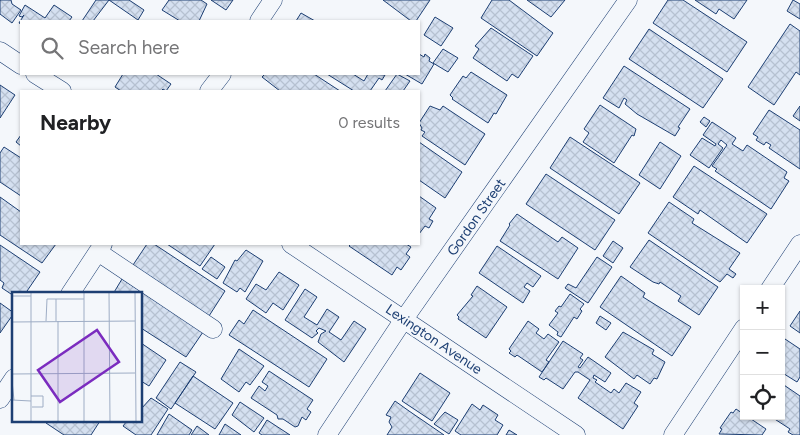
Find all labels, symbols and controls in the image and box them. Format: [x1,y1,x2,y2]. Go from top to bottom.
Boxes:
search box [20,20,420,75]
icon: search [38,34,66,62]
text: Search here [78,36,180,59]
text: Nearby [40,110,111,135]
text: 0 results [338,113,400,132]
street label: Gordon Street [444,175,509,259]
map controls [740,285,785,420]
button: + [740,285,785,330]
inset map [12,292,142,422]
street label: Lexington Avenue [382,301,486,378]
button: − [740,330,785,375]
button: locate [740,375,785,420]

